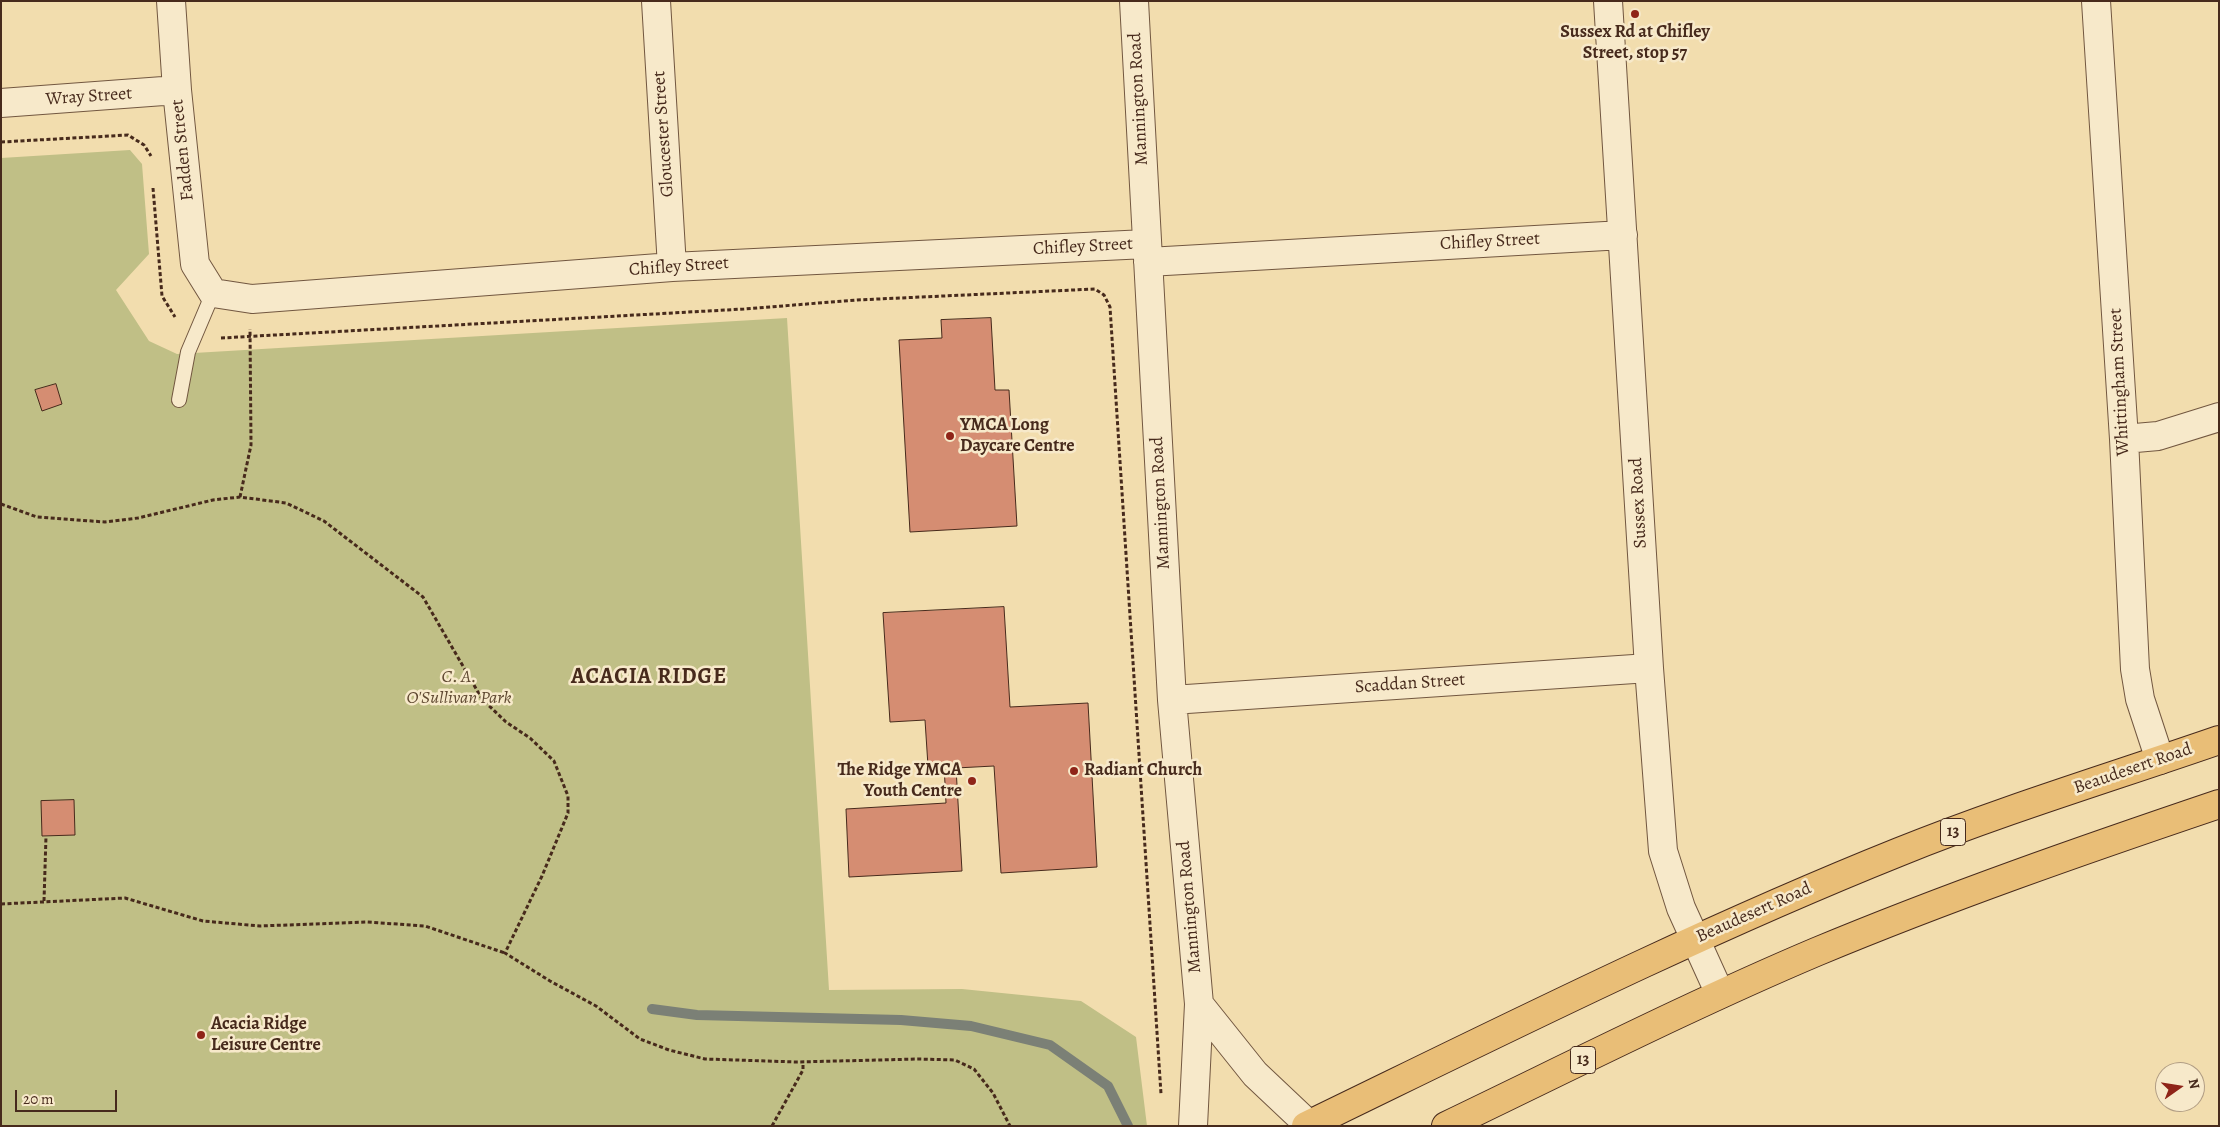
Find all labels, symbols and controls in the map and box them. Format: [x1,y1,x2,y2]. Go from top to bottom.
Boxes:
marker: Sussex Rd at Chifley Street, stop 57 [1629,8,1641,20]
place label: Sussex Rd at Chifley Street, stop 57 [1560,22,1710,64]
street label: Mannington Road [1125,32,1153,166]
street label: Gloucester Street [649,70,679,198]
street label: Wray Street [45,83,133,111]
street label: Fadden Street [167,98,199,202]
street label: Chifley Street [1439,229,1541,255]
street label: Chifley Street [1032,234,1134,260]
street label: Chifley Street [628,253,730,281]
street label: Whittingham Street [2105,308,2135,456]
place label: YMCA Long Daycare Centre [960,415,1075,458]
marker: YMCA Long Daycare Centre [944,430,956,442]
street label: Mannington Road [1147,436,1175,570]
street label: Sussex Road [1626,457,1652,549]
district label: ACACIA RIDGE [569,665,729,691]
park label: C. A. O'Sullivan Park [406,667,512,710]
street label: Scaddan Street [1354,669,1466,699]
street label: Beaudesert Road [2071,739,2195,799]
place label: The Ridge YMCA Youth Centre [837,760,962,802]
place label: Radiant Church [1084,760,1202,782]
marker: Radiant Church [1068,765,1080,777]
marker: The Ridge YMCA Youth Centre [966,775,978,787]
road number: 13 [1940,819,1966,846]
street label: Mannington Road [1173,840,1207,974]
street label: Beaudesert Road [1693,878,1815,948]
place label: Acacia Ridge Leisure Centre [211,1014,321,1056]
marker: Acacia Ridge Leisure Centre [195,1029,207,1041]
road number: 13 [1570,1046,1596,1074]
north arrow [2155,1062,2205,1112]
text: N [2184,1077,2205,1091]
scale bar [18,1080,120,1112]
text: 20 m [23,1089,54,1109]

